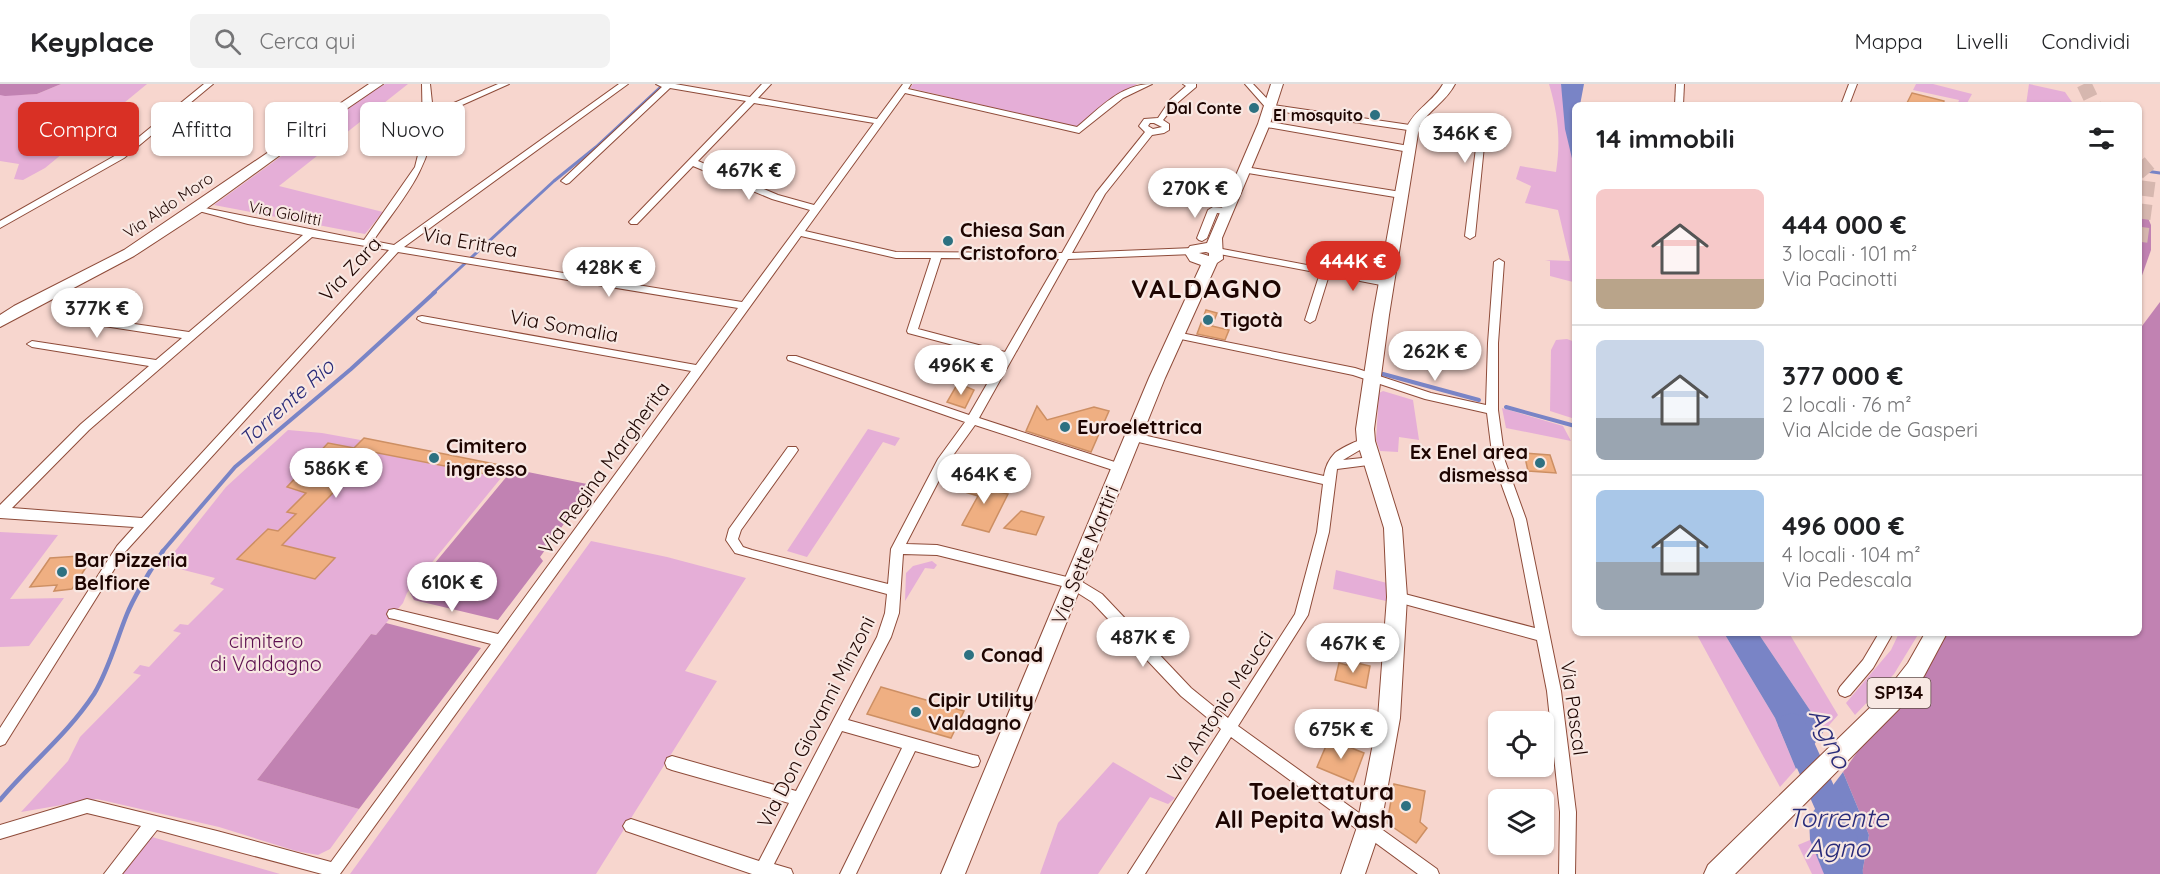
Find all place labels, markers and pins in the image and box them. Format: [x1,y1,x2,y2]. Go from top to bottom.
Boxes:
place label: Dal Conte [1166,98,1242,118]
marker: Dal Conte [1247,101,1261,115]
place label: El mosquito [1273,105,1363,125]
marker: El mosquito [1368,108,1382,122]
pin: 346K € [1416,113,1514,164]
pin: 467K € [700,150,798,201]
pin: 270K € [1146,168,1244,219]
place label: Chiesa San Cristoforo [960,217,1065,265]
marker: Chiesa San Cristoforo [941,234,955,248]
pin: 444K € [1304,241,1402,292]
pin: 428K € [560,247,658,298]
pin: 377K € [48,288,146,339]
place label: Tigotà [1220,307,1283,332]
marker: Tigotà [1201,313,1215,327]
pin: 262K € [1386,331,1484,382]
pin: 496K € [912,345,1010,396]
place label: Euroelettrica [1077,414,1202,439]
marker: Euroelettrica [1058,420,1072,434]
place label: Cimitero ingresso [446,433,527,481]
place label: Ex Enel area dismessa [1410,439,1528,487]
pin: 586K € [287,448,385,499]
marker: Cimitero ingresso [427,451,441,465]
pin: 464K € [935,454,1033,505]
marker: Ex Enel area dismessa [1533,456,1547,470]
place label: Bar Pizzeria Belfiore [74,547,188,595]
pin: 610K € [403,562,501,613]
marker: Bar Pizzeria Belfiore [55,565,69,579]
pin: 487K € [1094,617,1192,668]
pin: 467K € [1304,623,1402,674]
place label: Conad [981,642,1043,667]
marker: Conad [962,648,976,662]
place label: Cipir Utility Valdagno [928,687,1034,735]
marker: Cipir Utility Valdagno [909,705,923,719]
pin: 675K € [1292,709,1390,760]
place label: Toelettatura All Pepita Wash [1215,776,1394,834]
marker: Toelettatura All Pepita Wash [1399,799,1413,813]

